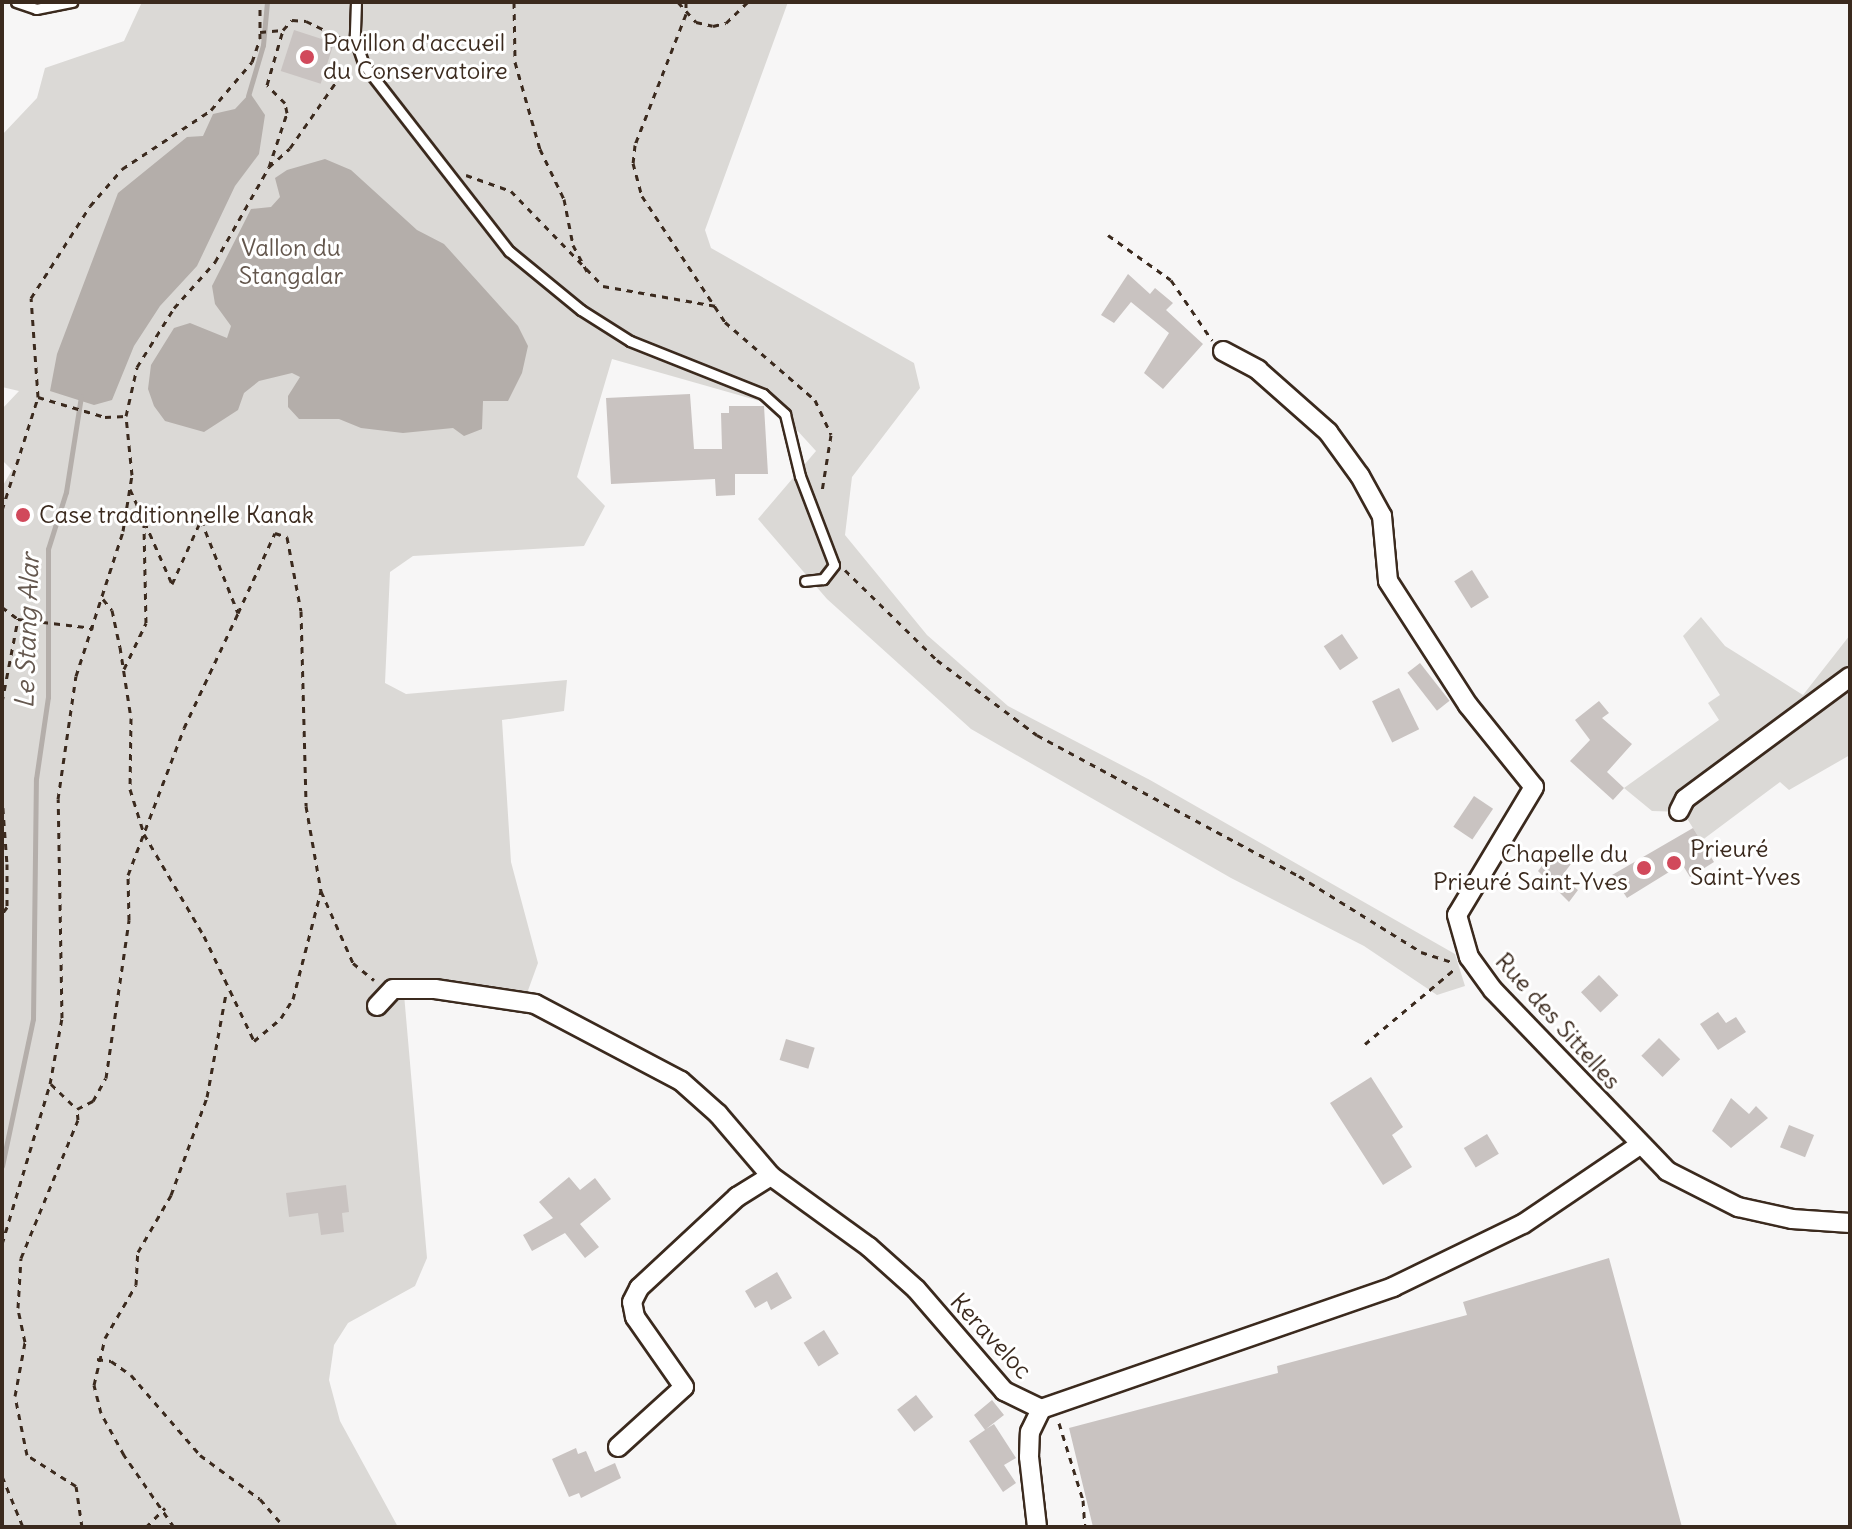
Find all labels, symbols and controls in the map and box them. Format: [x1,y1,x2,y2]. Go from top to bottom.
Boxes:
place label: Pavillon d'accueil du Conservatoire [323,29,508,85]
marker: Pavillon d'accueil du Conservatoire [298,48,316,66]
park label: Vallon du Stangalar [239,234,343,290]
place label: Case traditionnelle Kanak [39,501,314,529]
marker: Case traditionnelle Kanak [14,506,32,524]
water label: Le Stang Alar [9,553,45,709]
place label: Prieuré Saint-Yves [1690,835,1801,891]
place label: Chapelle du Prieuré Saint-Yves [1433,840,1628,896]
marker: Prieuré Saint-Yves [1665,854,1683,872]
marker: Chapelle du Prieuré Saint-Yves [1635,859,1653,877]
street label: Rue des Sittelles [1489,947,1627,1095]
street label: Keraveloc [944,1287,1038,1385]

